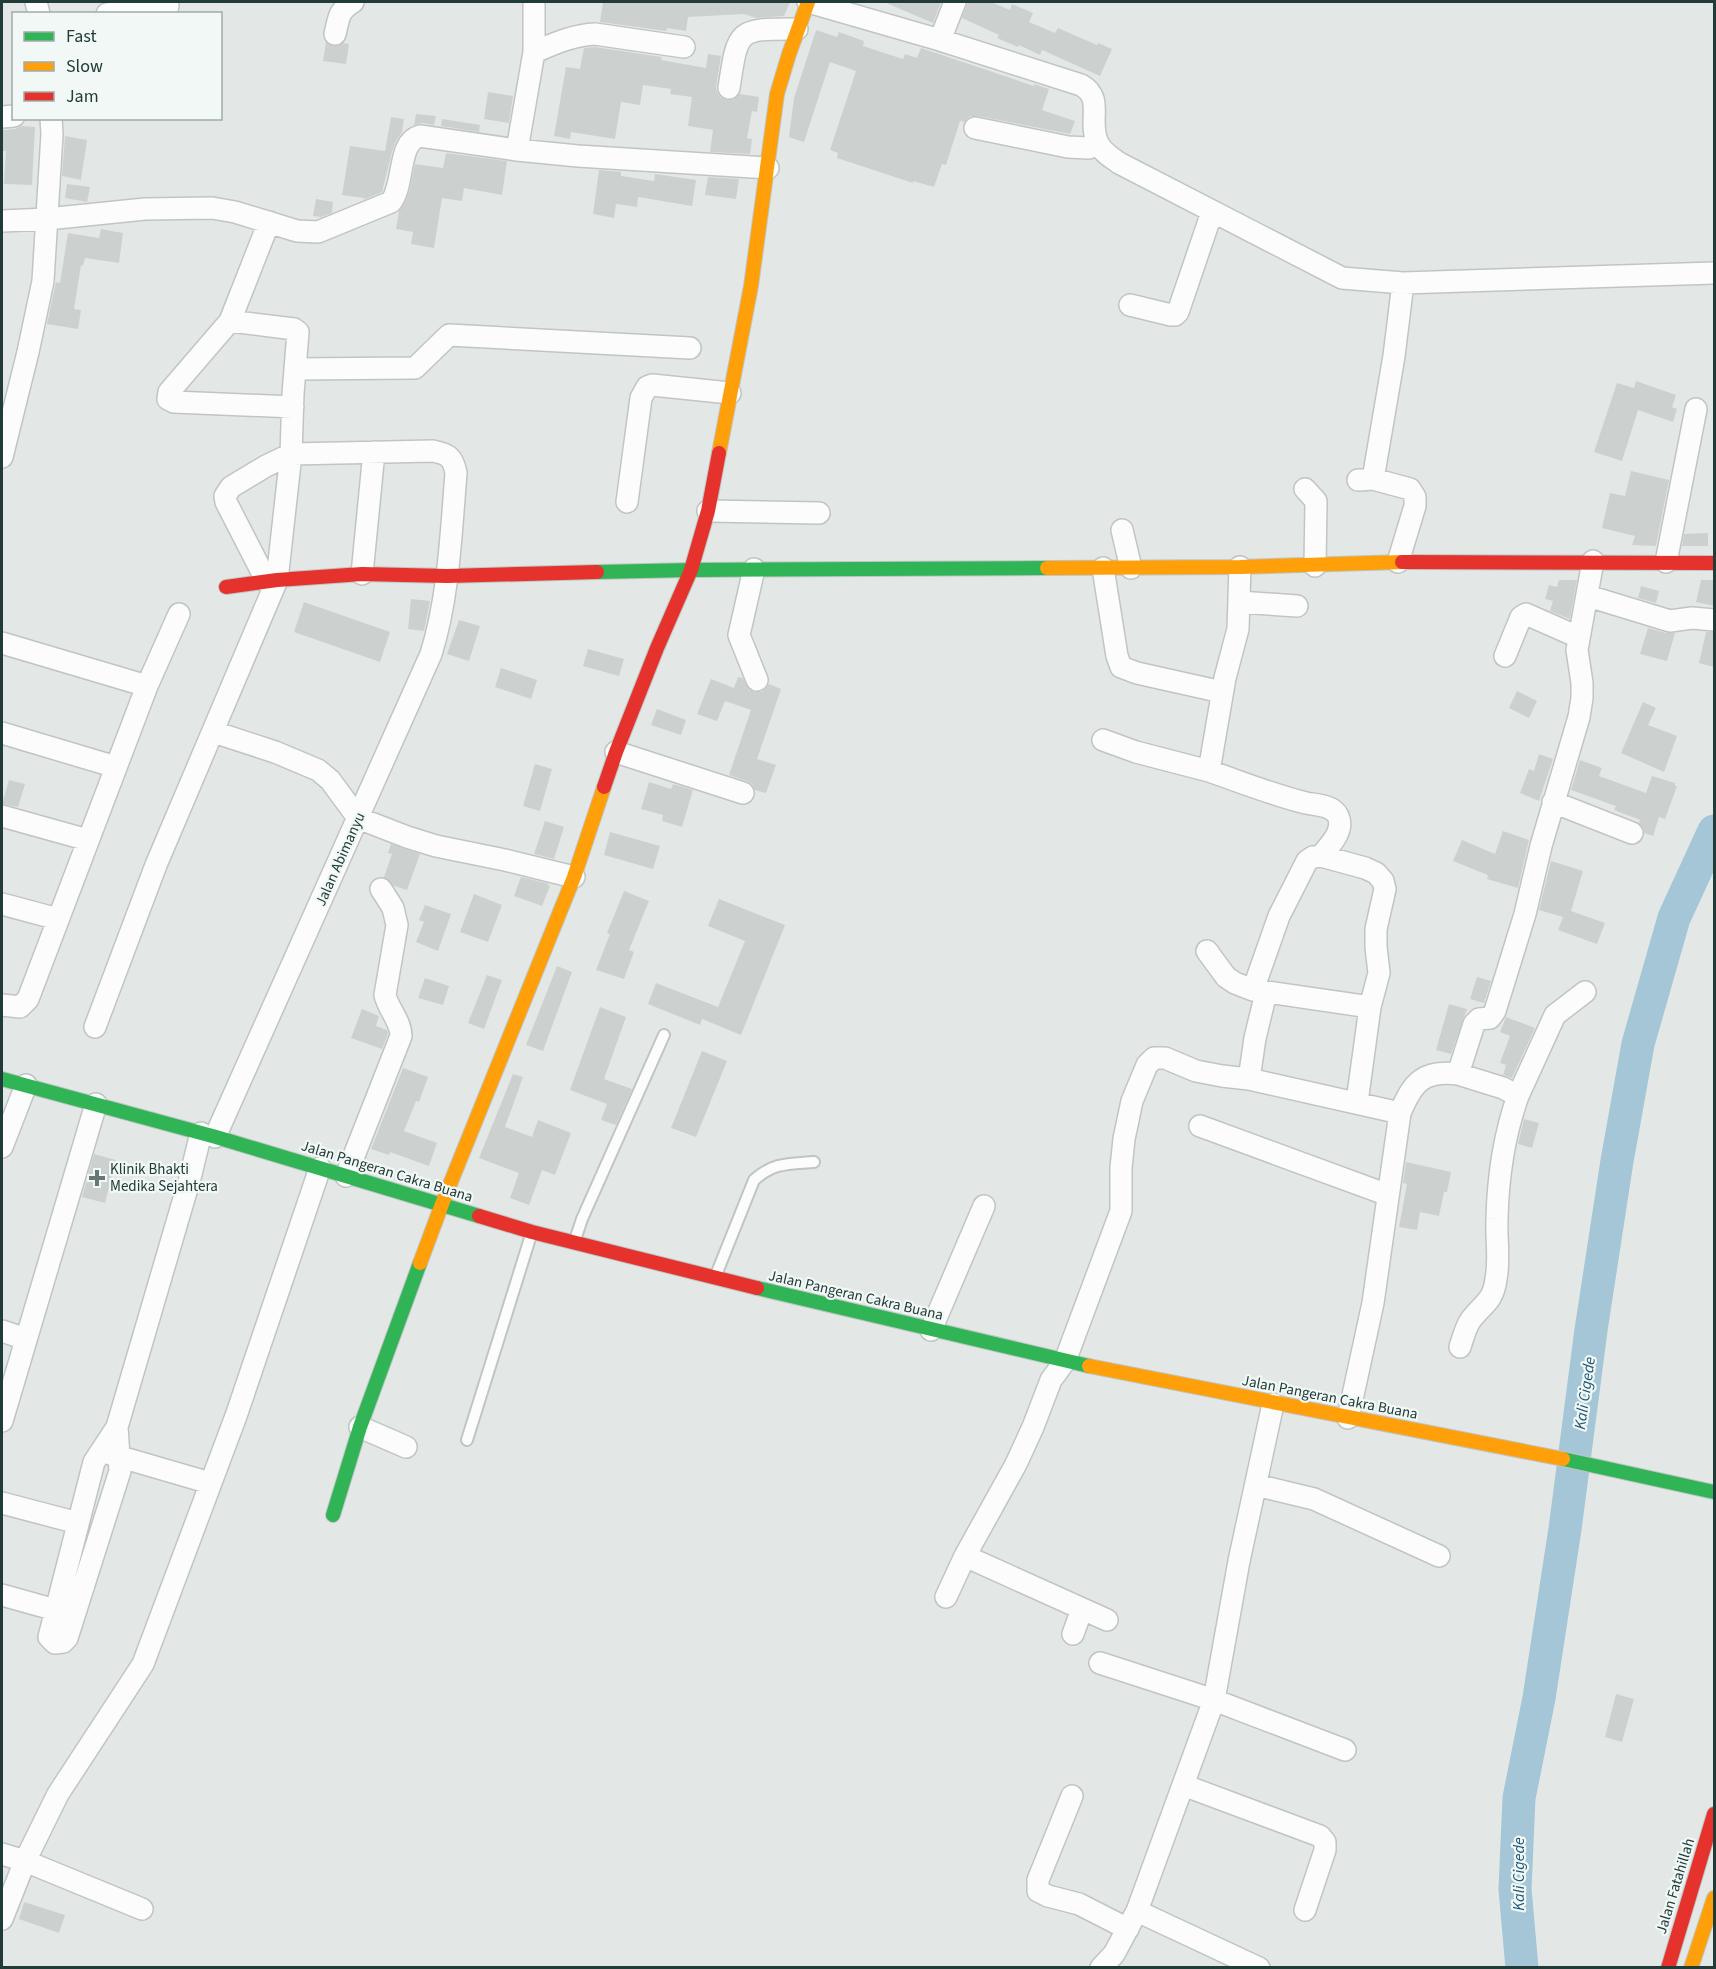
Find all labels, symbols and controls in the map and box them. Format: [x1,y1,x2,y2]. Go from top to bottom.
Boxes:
legend [12,12,222,120]
text: Fast [66,24,97,49]
text: Slow [66,54,103,79]
text: Jam [66,84,99,109]
street label: Jalan Abimanyu [310,809,371,910]
street label: Jalan Pangeran Cakra Buana [298,1135,475,1208]
place label: Klinik Bhakti Medika Sejahtera [110,1159,218,1197]
marker: Klinik Bhakti Medika Sejahtera [88,1169,106,1187]
street label: Jalan Pangeran Cakra Buana [766,1265,945,1326]
water label: Kali Cigede [1569,1355,1601,1431]
street label: Jalan Pangeran Cakra Buana [1240,1370,1420,1425]
street label: Jalan Fatahillah [1651,1836,1700,1937]
water label: Kali Cigede [1508,1837,1530,1911]

